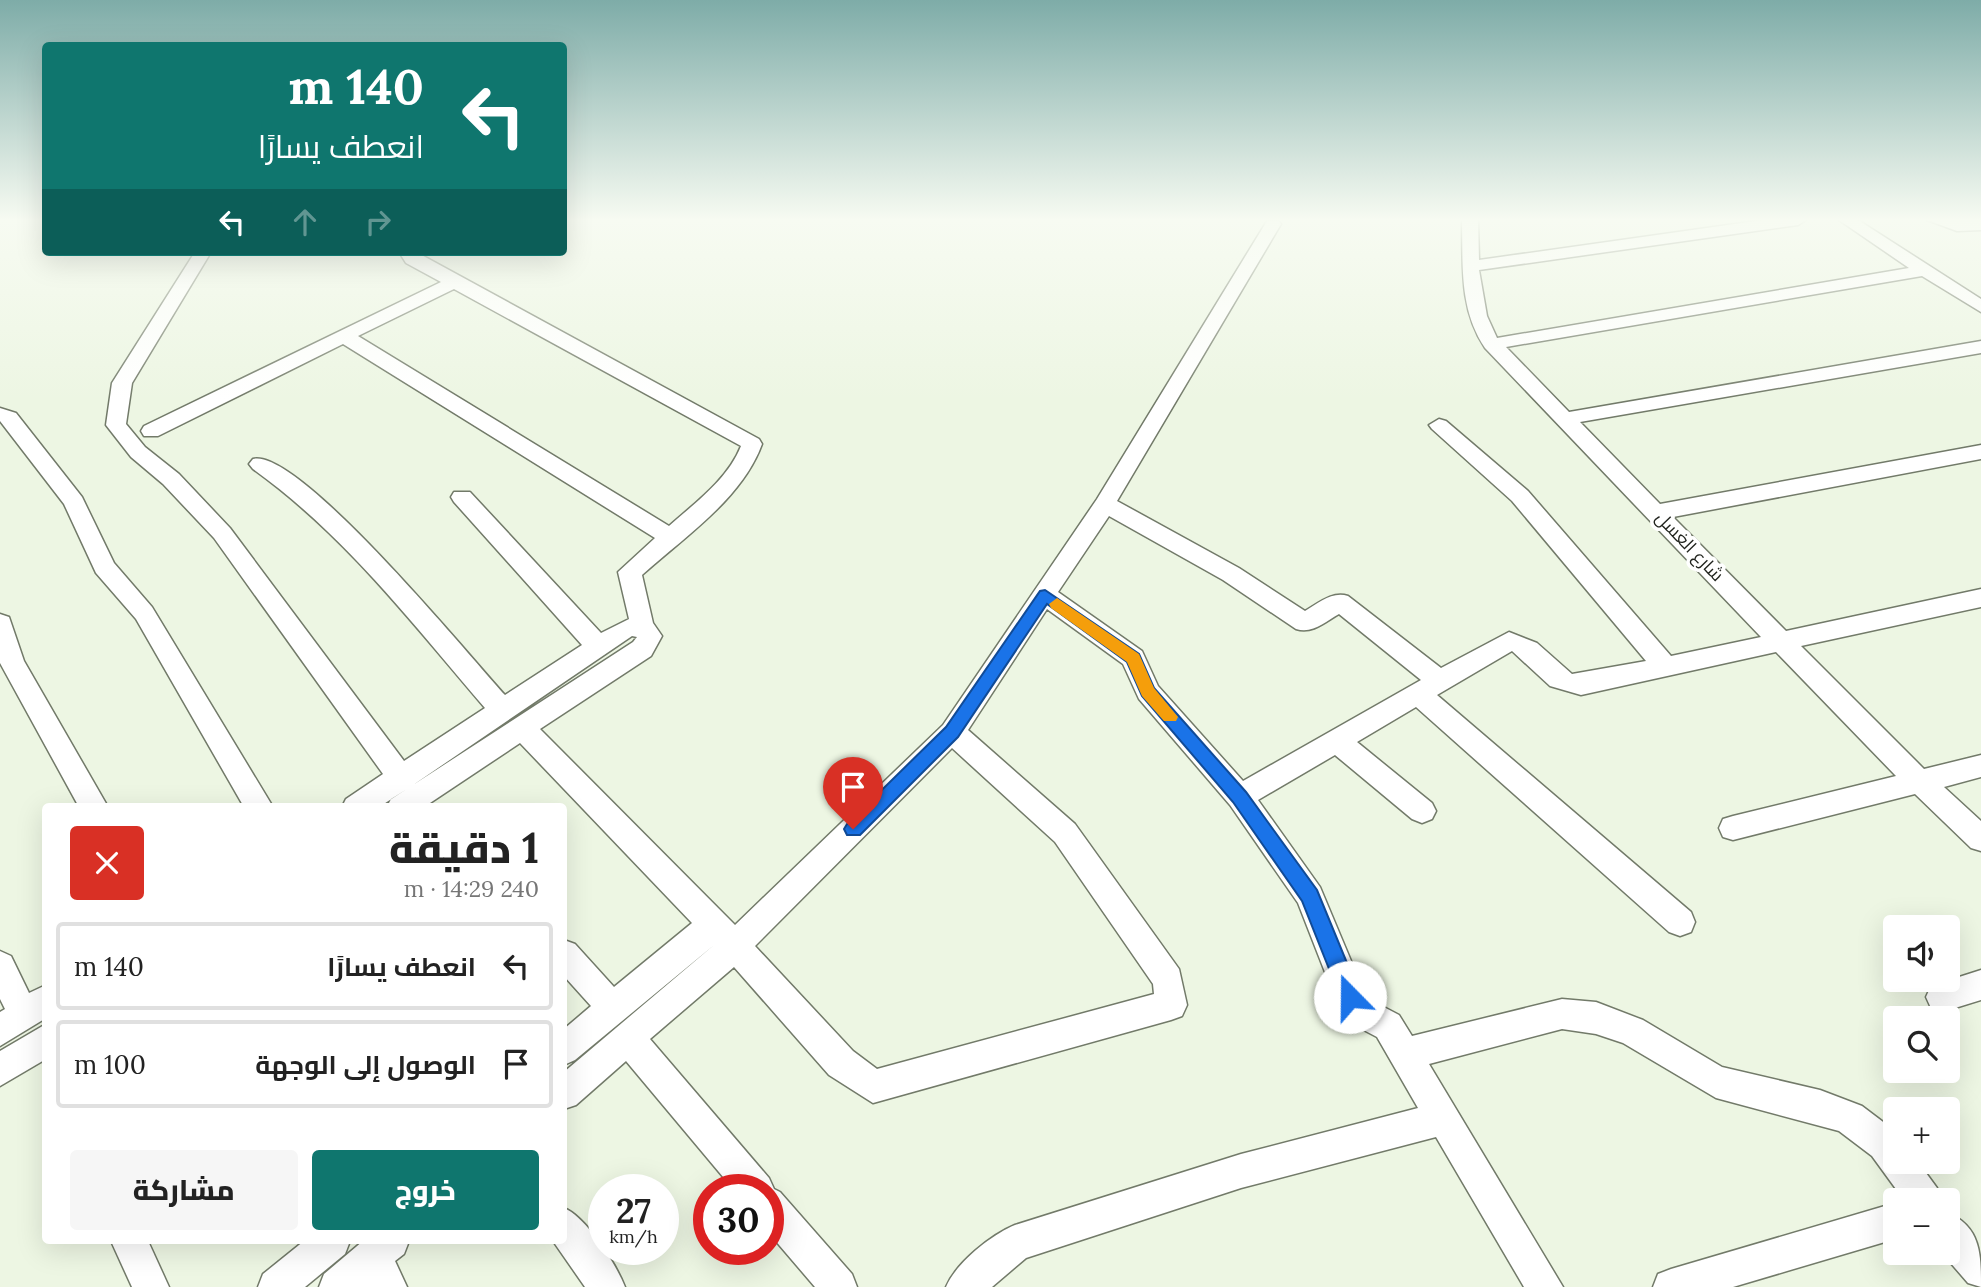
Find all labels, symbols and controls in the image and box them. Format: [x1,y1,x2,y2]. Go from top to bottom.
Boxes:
text: 140 m [288,55,424,117]
icon: left [448,70,539,161]
text: انعطف يسارًا [258,126,424,167]
icon: left [213,203,251,241]
icon: ahead [286,203,324,241]
icon: right [359,203,397,241]
street label: شارع الغسل [1650,506,1729,587]
pin [823,757,883,829]
icon: arrive [834,768,872,806]
text: 1 دقيقة [389,821,539,875]
button: close [70,826,144,900]
text: 240 m · 14:29 [404,874,539,903]
map controls [1883,915,1960,1265]
button: sound [1883,915,1960,992]
icon: left [497,947,535,985]
text: 140 m [74,950,144,983]
text: انعطف يسارًا [327,950,476,983]
position arrow [1313,960,1387,1034]
button: search [1883,1006,1960,1083]
icon: arrive [497,1045,535,1083]
text: 100 m [74,1048,146,1081]
text: الوصول إلى الوجهة [255,1048,476,1081]
button: + [1883,1097,1960,1174]
button: مشاركة [70,1150,298,1230]
button: خروج [312,1150,539,1230]
speed limit sign: 30 [693,1174,784,1265]
text: 27 [616,1188,651,1233]
button: − [1883,1188,1960,1265]
text: km/h [609,1225,658,1248]

